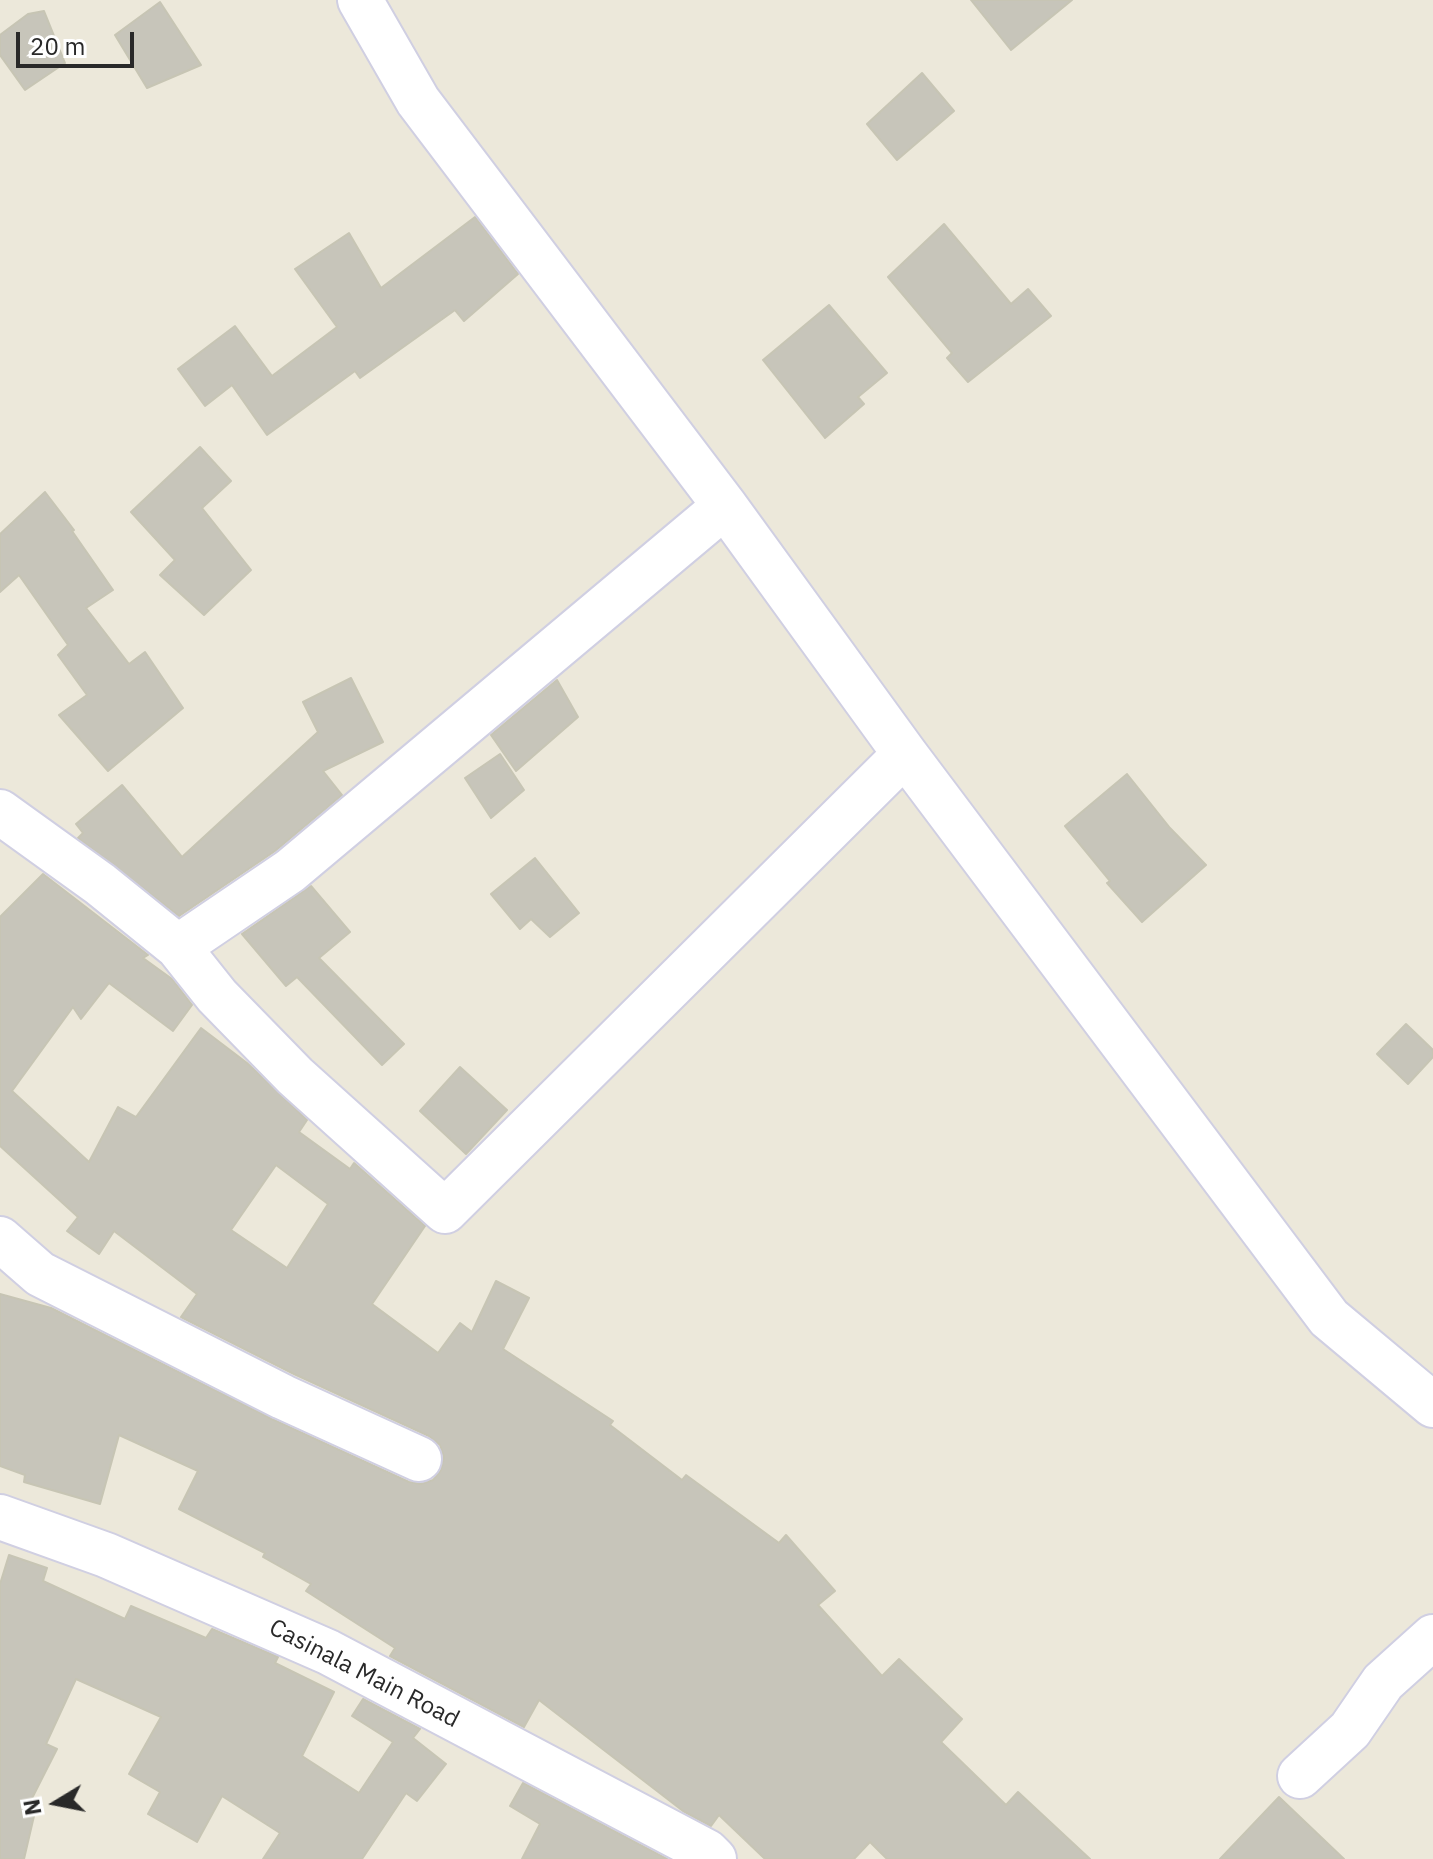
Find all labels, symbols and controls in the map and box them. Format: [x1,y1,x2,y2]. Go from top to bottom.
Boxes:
scale bar [20,16,138,66]
text: 20 m [30,30,85,62]
street label: Casinala Main Road [264,1614,464,1734]
north arrow [16,1763,96,1843]
text: N [16,1797,48,1818]

